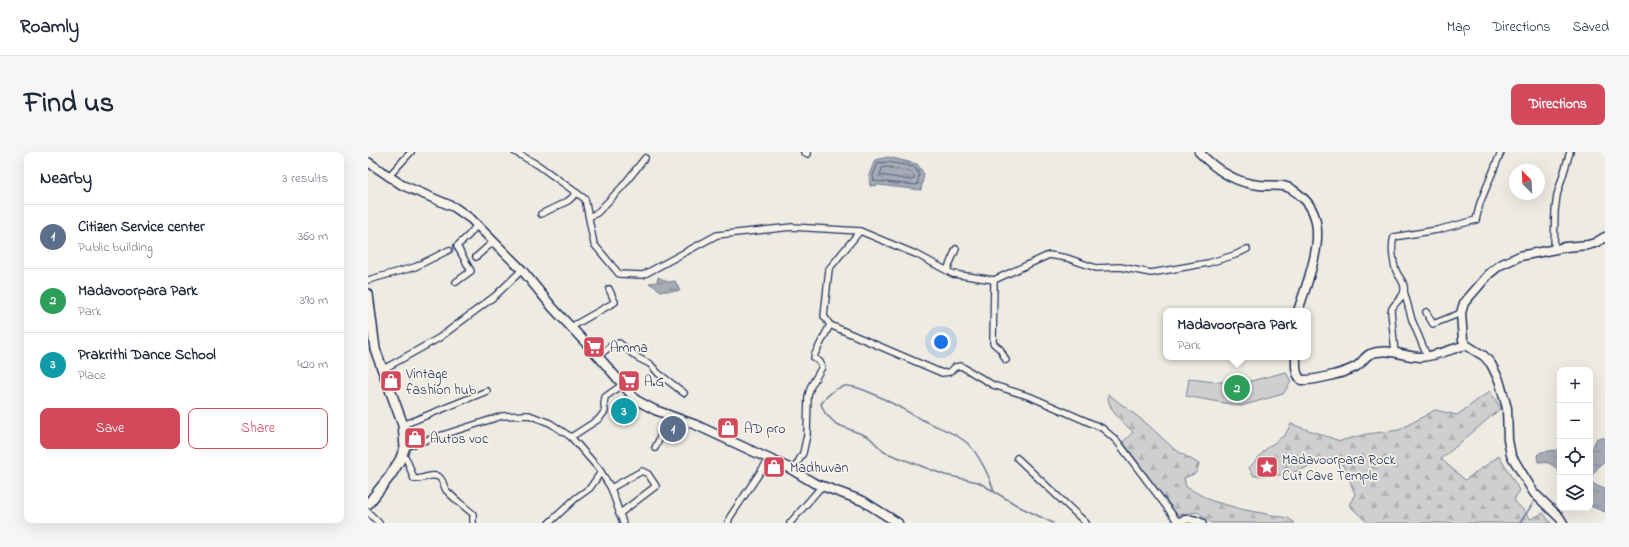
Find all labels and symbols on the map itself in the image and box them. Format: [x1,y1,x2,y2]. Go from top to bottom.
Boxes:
north arrow [1509,164,1545,200]
your location [931,332,951,352]
supermarket icon: Amma [581,334,607,360]
place label: Amma [610,338,648,359]
place label: Vintage fashion hub [405,364,477,401]
shop icon: Vintage fashion hub [378,368,404,394]
supermarket icon: A.G [616,368,642,394]
place label: A.G [644,372,664,393]
pin: 2 [1224,373,1250,403]
pin: 3 [611,396,637,426]
pin: 1 [660,414,686,444]
shop icon: AD pro [715,415,741,441]
place label: AD pro [744,419,786,440]
shop icon: Autos voc [402,425,428,451]
place label: Autos voc [430,429,489,450]
place label: Madavoorpara Rock Cut Cave Temple [1282,450,1397,487]
shop icon: Madhuvan [761,454,787,480]
place icon: Madavoorpara Rock Cut Cave Temple [1254,454,1280,480]
place label: Madhuvan [790,458,849,479]

